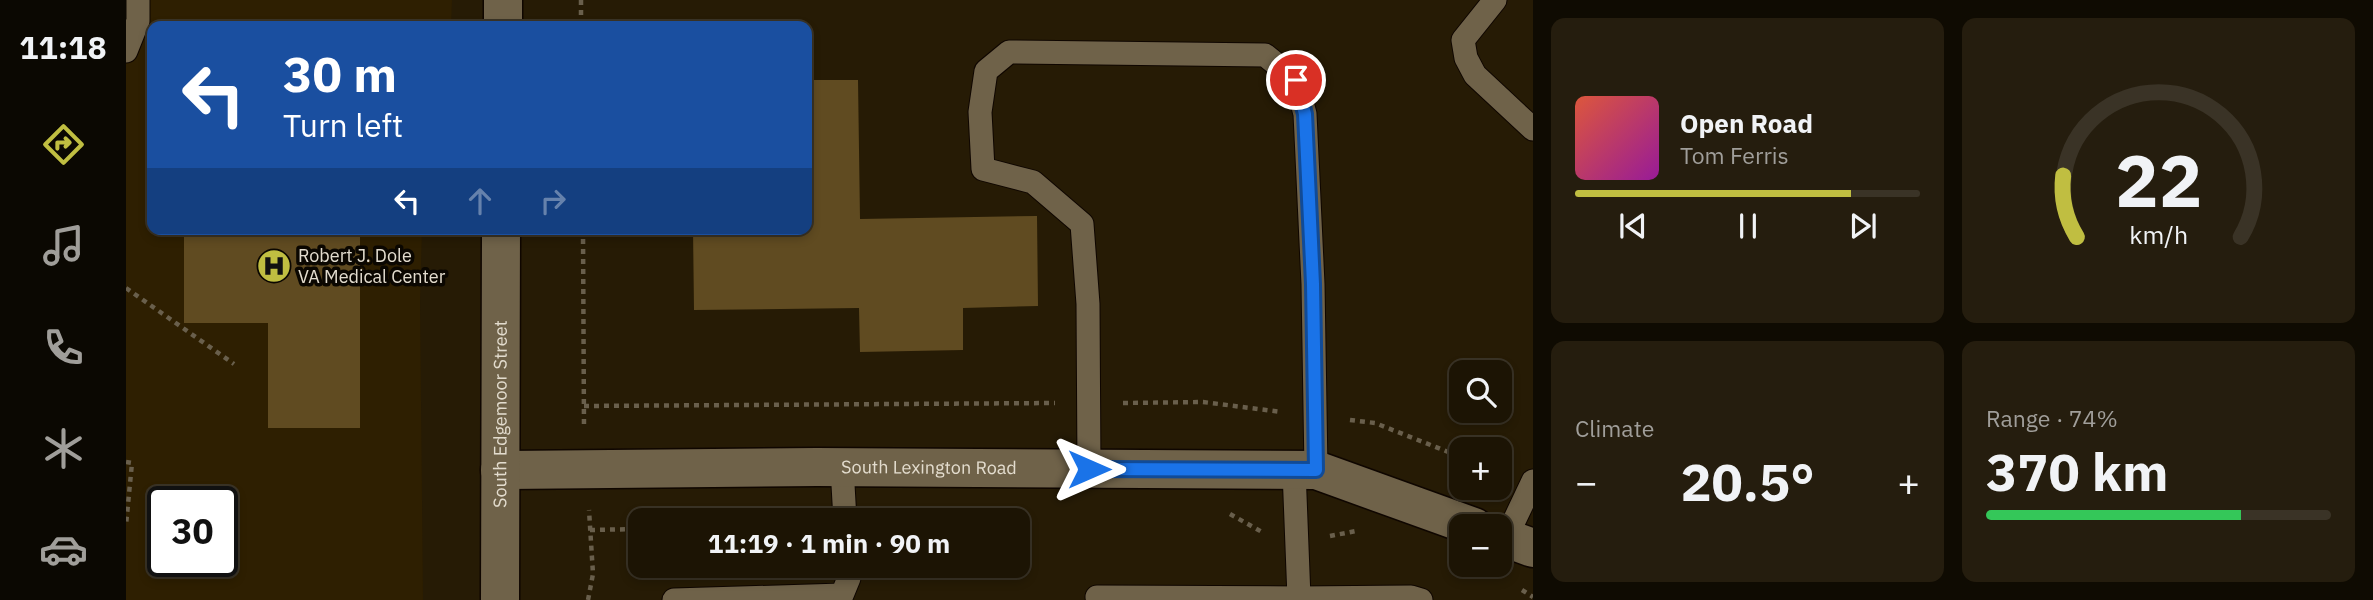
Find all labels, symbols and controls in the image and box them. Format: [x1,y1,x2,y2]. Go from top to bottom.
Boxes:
text: 11:18 [19,26,107,68]
text: 30 m [283,42,397,105]
icon: left [168,49,259,140]
pin [1266,50,1326,110]
icon: arrive [1277,61,1315,99]
text: Turn left [283,104,403,146]
text: Open Road [1680,106,1813,140]
icon: directions [39,120,88,169]
text: 22 [2115,132,2202,227]
text: Tom Ferris [1680,140,1789,170]
icon: left [388,182,426,220]
icon: ahead [461,182,499,220]
icon: right [534,182,572,220]
icon: previous [1614,207,1652,245]
icon: pause [1729,207,1767,245]
icon: next [1844,207,1882,245]
text: km/h [2129,218,2188,251]
icon: music [39,221,88,270]
place label: Robert J. Dole VA Medical Center [298,244,446,288]
hospital icon: Robert J. Dole VA Medical Center [255,247,293,285]
street label: South Edgemoor Street [488,320,512,508]
icon: phone [39,323,88,372]
map controls [1449,360,1512,577]
button: search [1449,360,1512,423]
text: Range · 74% [1986,403,2118,433]
text: Climate [1575,413,1654,443]
icon: climate [39,424,88,473]
position arrow [1052,432,1126,506]
button: + [1449,437,1512,500]
text: 370 km [1986,438,2168,505]
text: 20.5° [1680,448,1815,515]
street label: South Lexington Road [841,455,1017,479]
text: − [1575,457,1598,506]
text: + [1897,457,1920,506]
speed limit sign: 30 [147,486,238,577]
button: − [1449,514,1512,577]
icon: car [39,525,88,574]
text: 11:19 · 1 min · 90 m [708,526,950,560]

